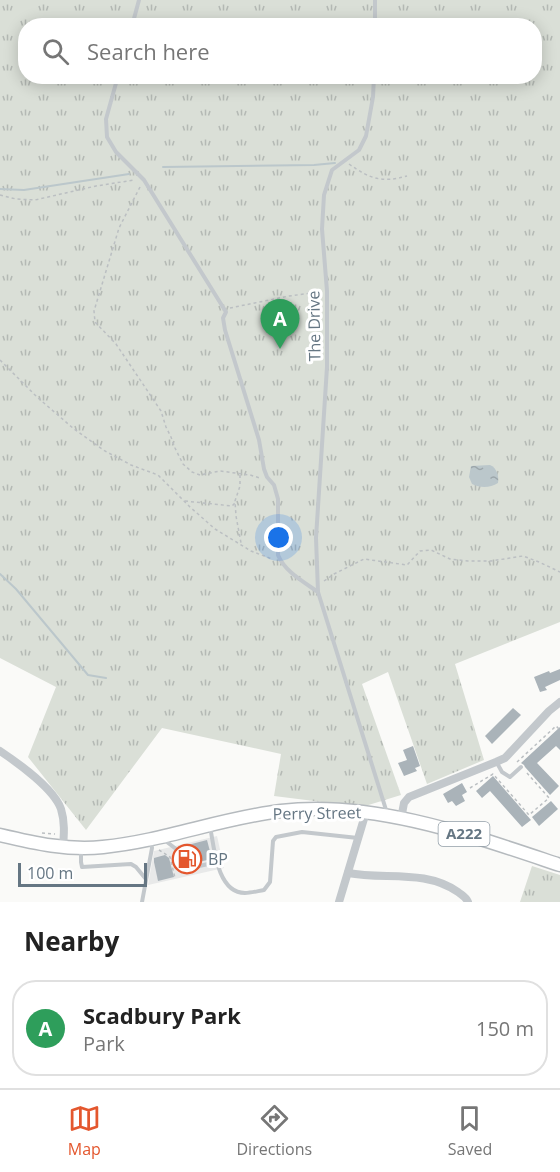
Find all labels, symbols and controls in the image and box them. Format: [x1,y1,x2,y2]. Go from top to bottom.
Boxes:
search box [18,18,542,84]
icon: search [39,35,72,68]
text: Search here [87,36,210,66]
street label: The Drive [302,290,326,362]
pin: A [260,300,300,349]
your location [264,523,293,552]
street label: Perry Street [273,801,362,825]
road number: A222 [438,822,490,846]
fuel station icon: BP [171,843,203,875]
place label: BP [208,848,228,870]
scale bar [18,860,147,888]
text: 100 m [27,862,73,884]
text: Nearby [24,923,119,959]
text: Scadbury Park [83,1000,241,1030]
text: A [39,1015,52,1042]
text: 150 m [476,1015,534,1042]
text: Park [83,1030,125,1057]
tab: Map [68,1102,101,1160]
tab: Directions [236,1102,312,1160]
tab: Saved [448,1102,492,1160]

